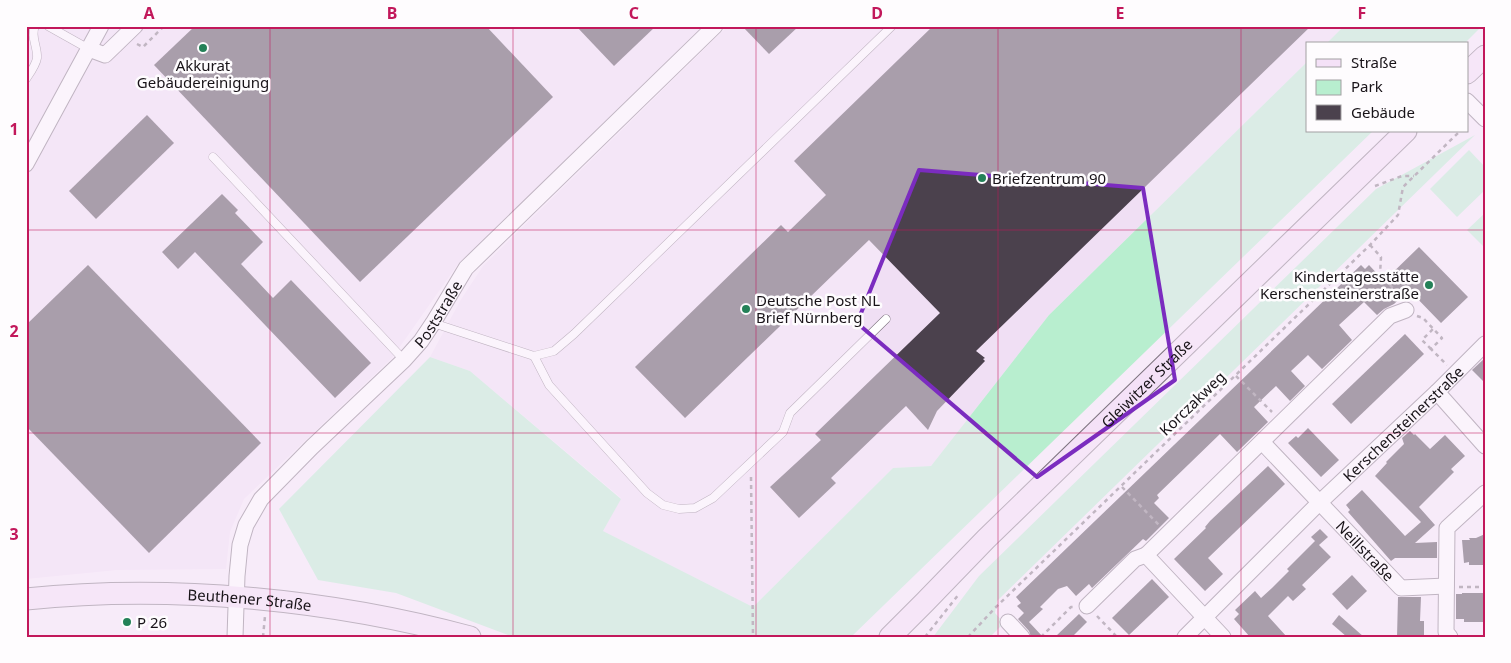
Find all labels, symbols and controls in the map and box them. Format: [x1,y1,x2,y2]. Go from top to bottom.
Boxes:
text: A [143,2,155,24]
text: B [387,2,397,24]
text: C [629,2,639,24]
text: D [871,2,883,24]
text: E [1116,2,1125,24]
text: F [1358,2,1366,24]
marker: Akkurat Gebäudereinigung [197,42,209,54]
legend [1306,42,1468,132]
text: Straße [1351,52,1397,72]
place label: Akkurat Gebäudereinigung [137,55,269,92]
text: Park [1351,76,1383,96]
text: Gebäude [1351,102,1415,122]
text: 1 [9,118,19,140]
place label: Briefzentrum 90 [992,168,1106,188]
marker: Briefzentrum 90 [976,172,988,184]
place label: Kindertagesstätte Kerschensteinerstraße [1260,266,1419,303]
street label: Poststraße [410,277,466,352]
marker: Kindertagesstätte Kerschensteinerstraße [1423,279,1435,291]
place label: Deutsche Post NL Brief Nürnberg [756,290,880,327]
marker: Deutsche Post NL Brief Nürnberg [740,303,752,315]
text: 2 [9,320,19,342]
street label: Gleiwitzer Straße [1097,334,1196,432]
street label: Kerschensteinerstraße [1338,362,1467,486]
street label: Korczakweg [1155,366,1229,440]
street label: Neillstraße [1332,516,1399,585]
text: 3 [9,523,19,545]
street label: Beuthener Straße [187,584,313,615]
place label: P 26 [137,612,167,632]
marker: P 26 [121,616,133,628]

